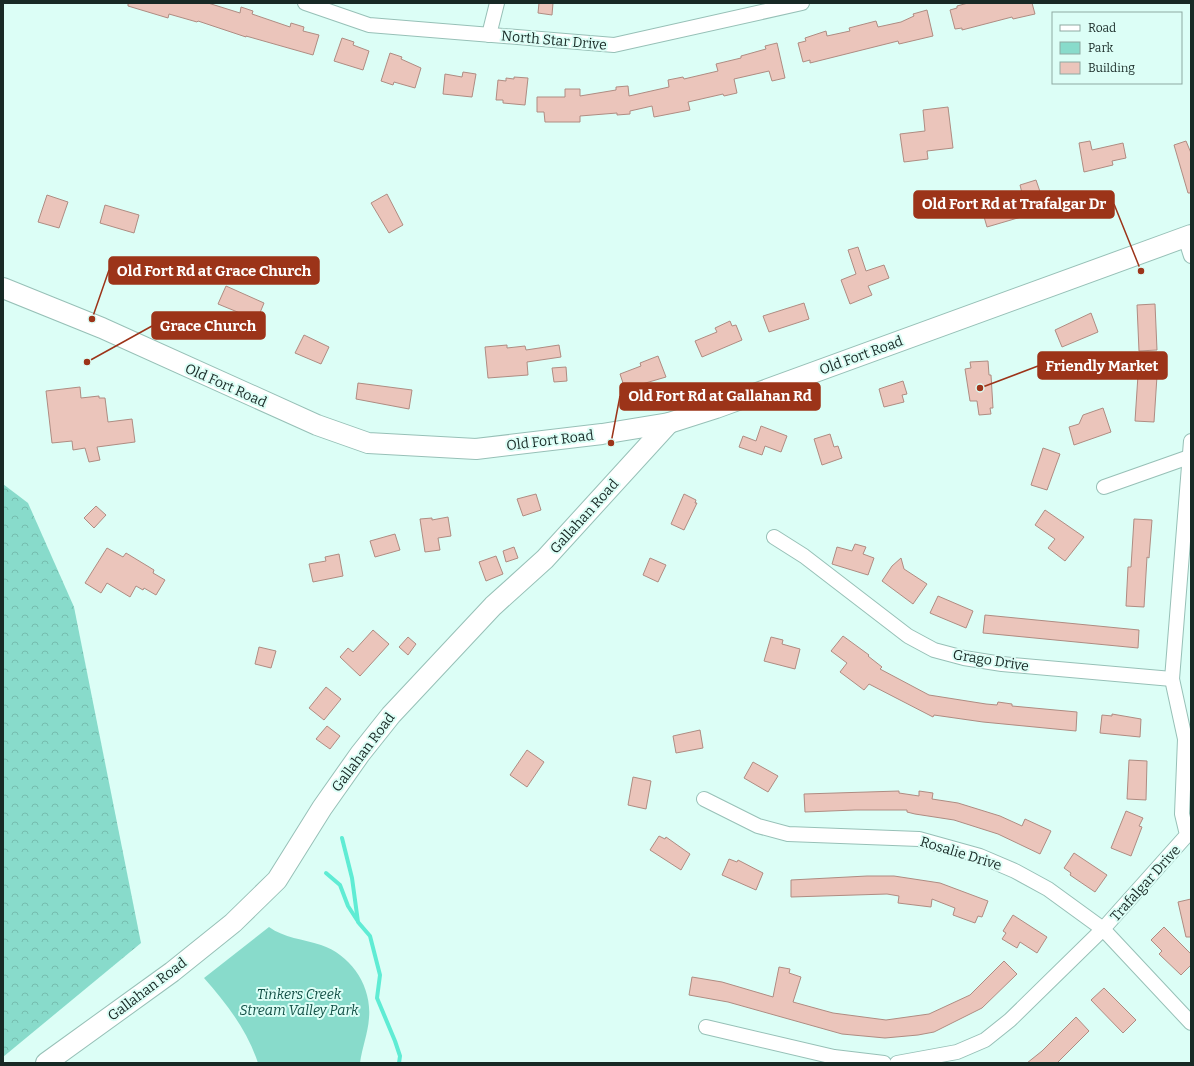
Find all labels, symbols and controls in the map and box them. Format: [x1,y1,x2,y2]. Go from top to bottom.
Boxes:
legend [1052,12,1182,84]
text: Road [1088,21,1116,35]
street label: North Star Drive [501,27,607,54]
text: Park [1088,41,1114,55]
text: Building [1088,61,1135,75]
callout: Old Fort Rd at Trafalgar Dr [914,191,1114,218]
text: Old Fort Rd at Trafalgar Dr [922,195,1106,213]
callout: Old Fort Rd at Grace Church [109,257,319,284]
text: Old Fort Rd at Grace Church [117,262,312,280]
callout: Grace Church [152,312,265,339]
text: Grace Church [160,317,257,335]
street label: Old Fort Road [817,332,905,378]
callout: Friendly Market [1038,352,1167,379]
text: Friendly Market [1045,357,1159,375]
street label: Old Fort Road [182,360,269,411]
callout: Old Fort Rd at Gallahan Rd [620,383,820,410]
text: Old Fort Rd at Gallahan Rd [628,387,812,405]
street label: Old Fort Road [505,427,595,454]
street label: Gallahan Road [547,476,622,557]
street label: Grago Drive [952,646,1030,675]
street label: Gallahan Road [328,710,399,795]
street label: Rosalie Drive [918,833,1004,874]
street label: Trafalgar Drive [1107,842,1184,925]
street label: Gallahan Road [105,954,190,1025]
park label: Tinkers Creek Stream Valley Park [239,986,359,1019]

